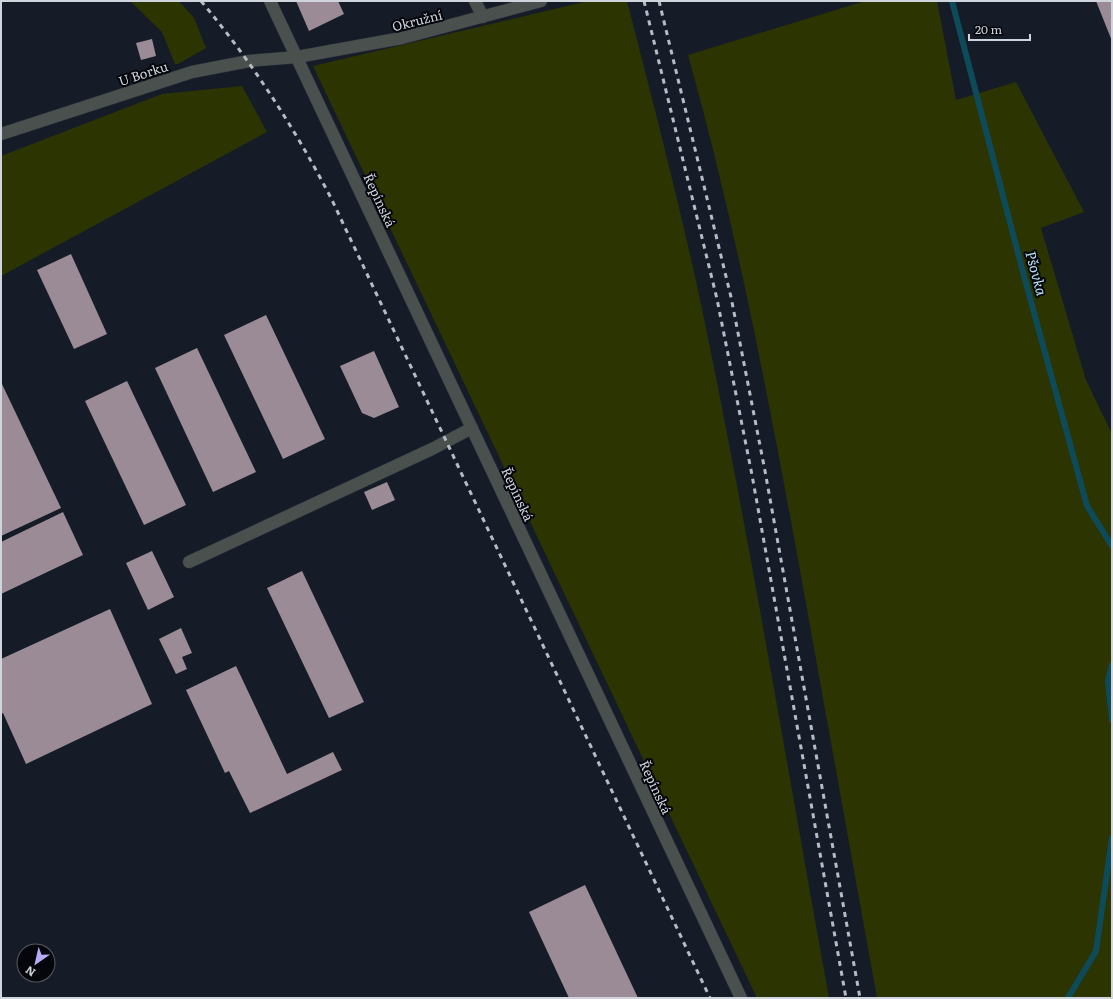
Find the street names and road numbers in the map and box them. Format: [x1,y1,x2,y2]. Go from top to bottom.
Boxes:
street label: Okružní [390,4,445,35]
street label: U Borku [116,56,170,90]
street label: Řepínská [359,170,401,230]
street label: Řepínská [497,464,539,524]
street label: Řepínská [635,757,677,817]

